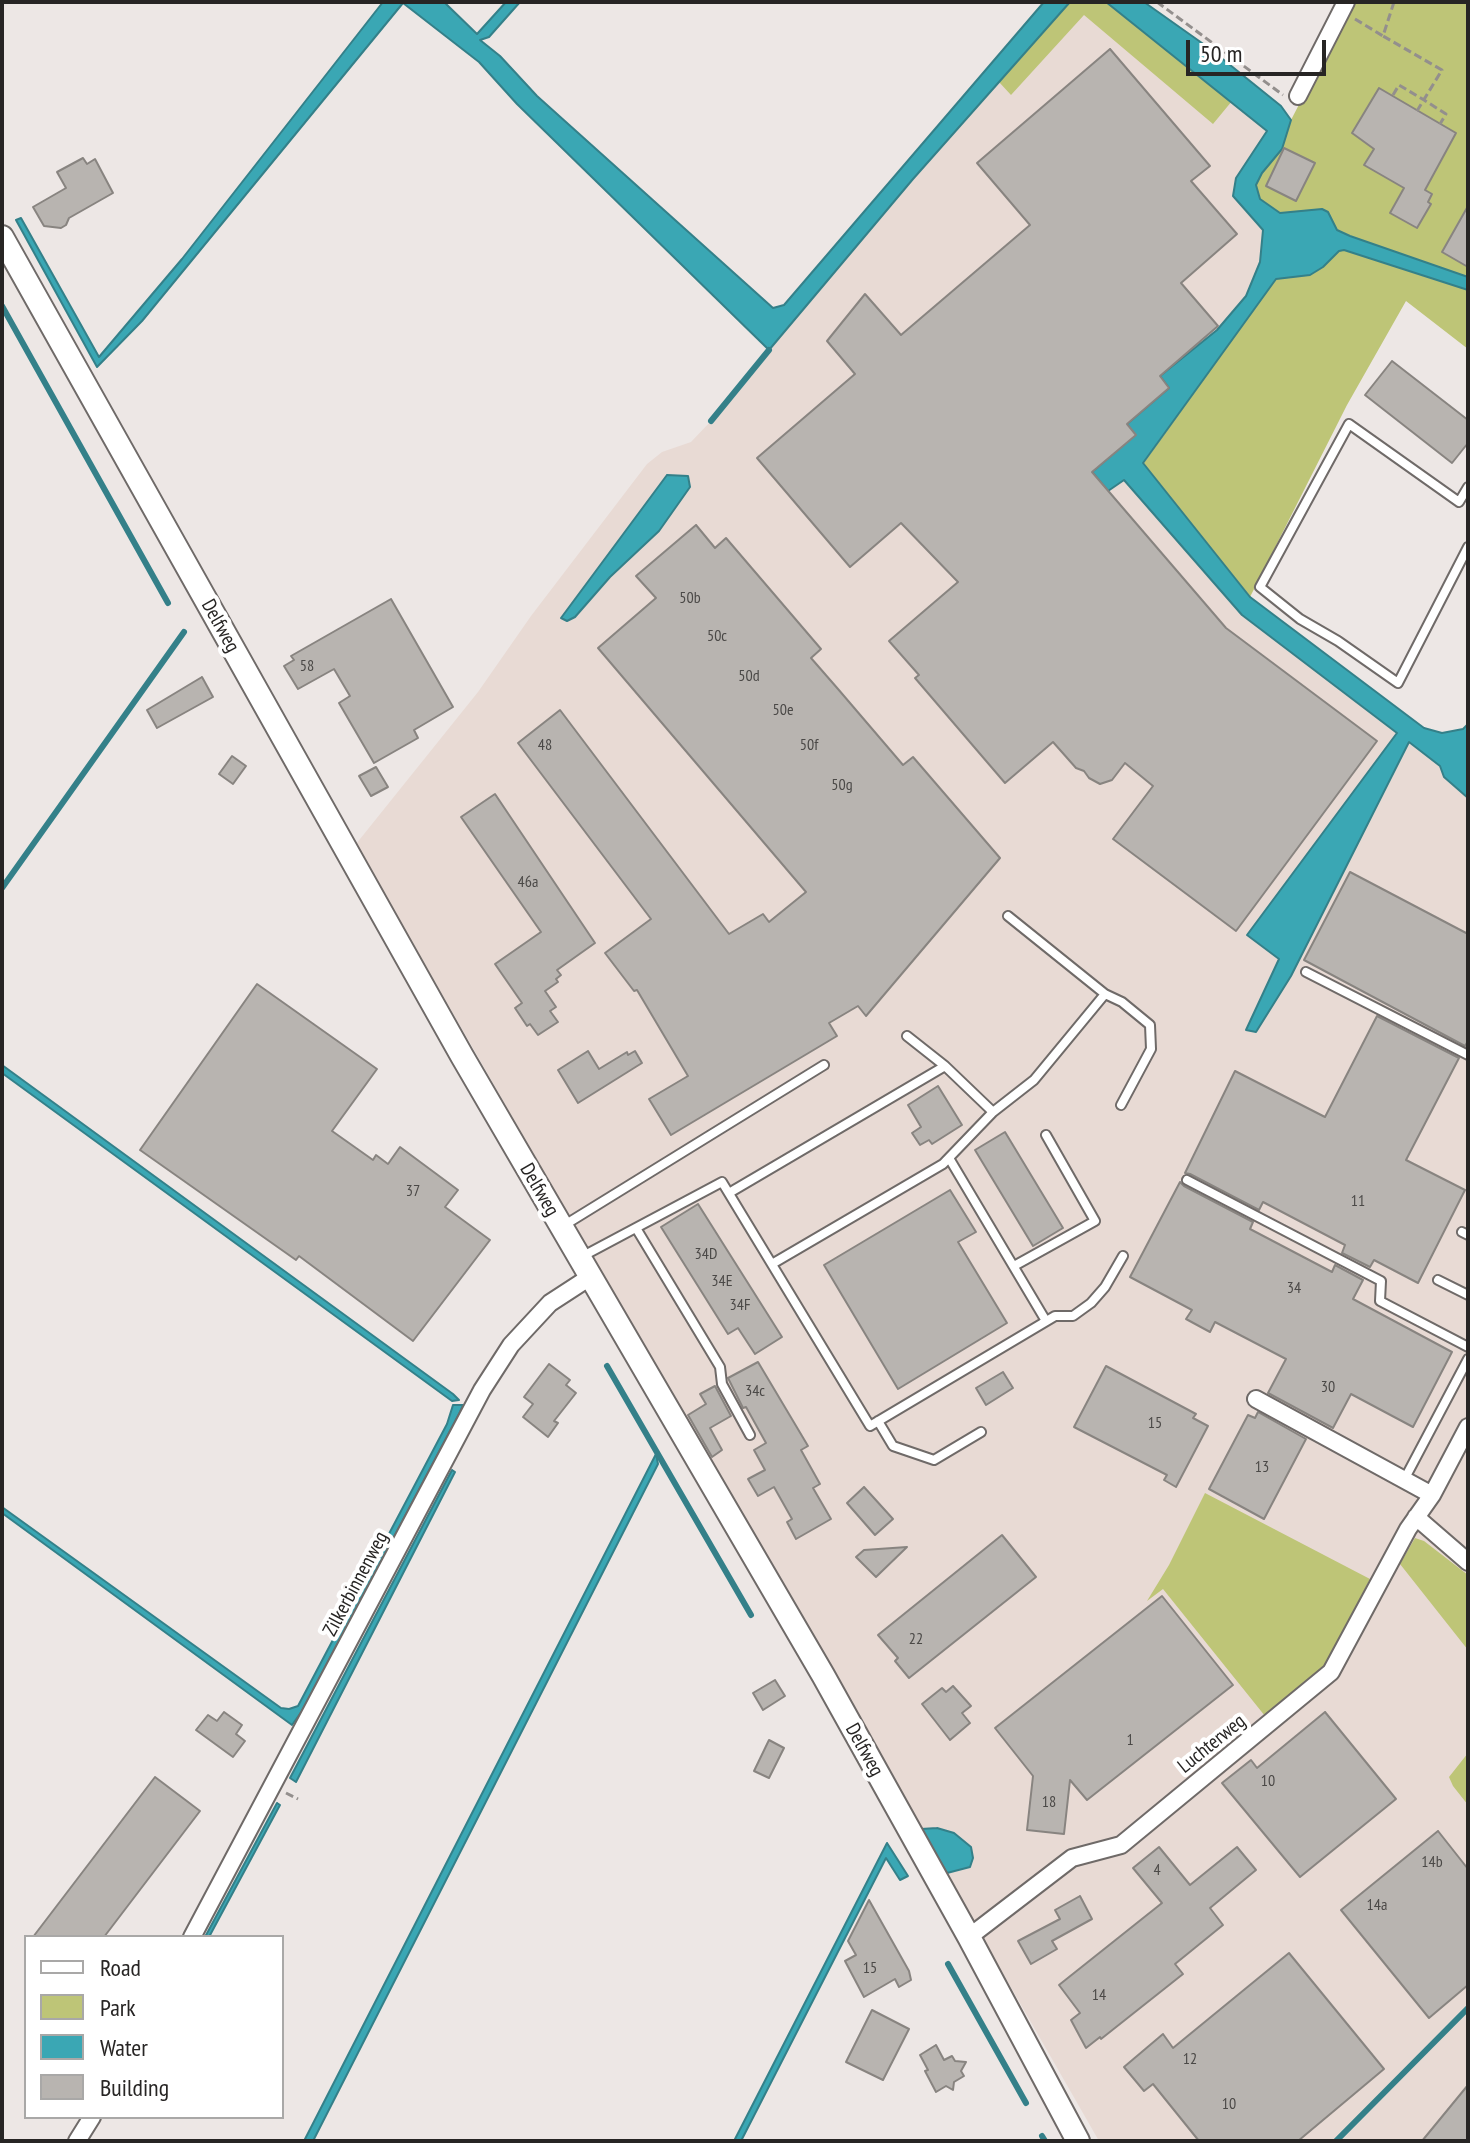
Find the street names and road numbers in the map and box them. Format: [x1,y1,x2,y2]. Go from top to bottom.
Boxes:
street label: Delfweg [196,595,244,657]
street label: Delfweg [514,1159,564,1221]
street label: Zilkerbinnenweg [318,1528,394,1640]
street label: Luchterweg [1173,1709,1251,1779]
street label: Delfweg [840,1719,888,1781]

